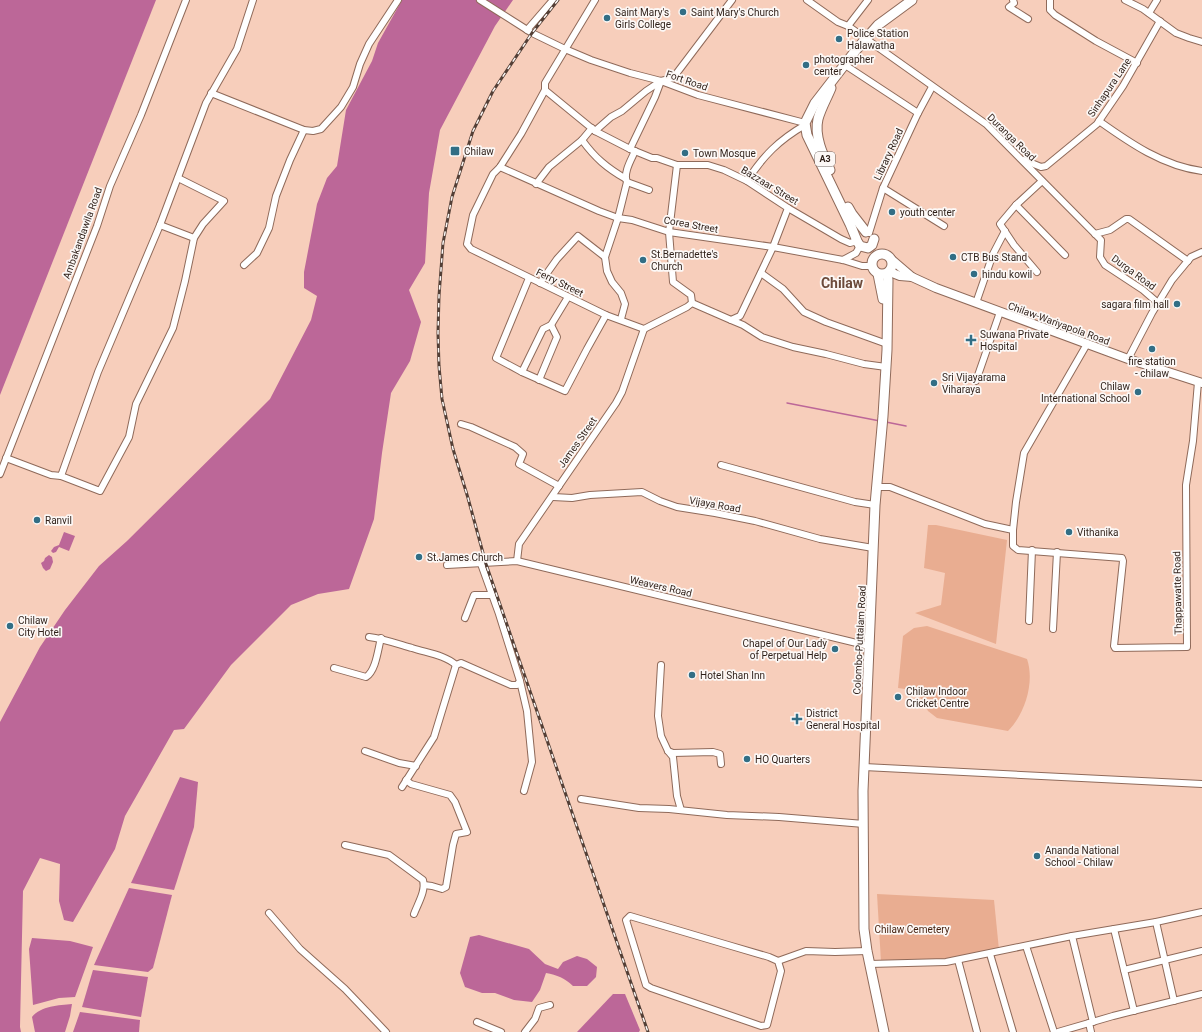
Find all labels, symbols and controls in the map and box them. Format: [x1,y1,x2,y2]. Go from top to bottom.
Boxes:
place label: Saint Mary's Girls College [615,7,671,30]
marker: Saint Mary's Church [678,7,688,17]
place label: Saint Mary's Church [691,7,779,18]
marker: Saint Mary's Girls College [602,13,612,23]
place label: Police Station Halawatha [847,28,908,51]
marker: Police Station Halawatha [834,34,844,44]
place label: photographer center [814,54,874,77]
street label: Sinhapura Lane [1086,56,1133,119]
marker: photographer center [801,60,811,70]
street label: Fort Road [664,68,709,93]
street label: Duranga Road [985,112,1038,163]
street label: Library Road [872,127,905,182]
marker: Chilaw [449,145,461,157]
place label: Chilaw [464,146,494,157]
marker: Town Mosque [680,148,690,158]
place label: Town Mosque [693,148,756,159]
road number: A3 [815,152,835,166]
street label: Bazzaar Street [739,164,800,207]
street label: Ambakandawila Road [61,186,104,280]
marker: youth center [887,207,897,217]
place label: youth center [900,207,956,218]
street label: Corea Street [663,214,719,235]
place label: St.Bernadette's Church [651,249,718,272]
marker: CTB Bus Stand [948,252,958,262]
place label: CTB Bus Stand [961,252,1027,263]
street label: Durga Road [1109,253,1158,292]
marker: St.Bernadette's Church [638,255,648,265]
street label: Ferry Street [534,266,585,299]
marker: hindu kowil [969,269,979,279]
place label: hindu kowil [982,269,1032,280]
district label: Chilaw [821,275,864,291]
place label: sagara film hall [1101,299,1169,310]
marker: sagara film hall [1172,299,1182,309]
street label: Chilaw-Wariyapola Road [1007,300,1111,347]
place label: Suwana Private Hospital [980,329,1049,352]
marker: Suwana Private Hospital [965,334,977,346]
marker: fire station - chilaw [1147,344,1157,354]
place label: fire station - chilaw [1128,356,1176,379]
place label: Sri Vijayarama Viharaya [942,372,1006,395]
marker: Sri Vijayarama Viharaya [929,378,939,388]
place label: Chilaw International School [1041,381,1130,404]
marker: Chilaw International School [1133,387,1143,397]
street label: James Street [556,415,599,470]
street label: Vijaya Road [688,495,742,514]
marker: Ranvil [32,515,42,525]
place label: Ranvil [45,515,72,526]
marker: Vithanika [1064,527,1074,537]
place label: Vithanika [1077,527,1118,538]
street label: Thappawatte Road [1171,551,1184,635]
marker: St.James Church [414,552,424,562]
place label: St.James Church [427,552,503,563]
street label: Weavers Road [629,574,693,599]
street label: Colombo-Puttalam Road [851,585,868,695]
place label: Chilaw City Hotel [18,615,61,638]
marker: Chilaw City Hotel [5,621,15,631]
place label: Chapel of Our Lady of Perpetual Help [743,638,827,661]
marker: Chapel of Our Lady of Perpetual Help [830,644,840,654]
marker: Hotel Shan Inn [687,670,697,680]
place label: Hotel Shan Inn [700,670,765,681]
place label: Chilaw Indoor Cricket Centre [906,686,969,709]
marker: Chilaw Indoor Cricket Centre [893,692,903,702]
place label: District General Hospital [806,708,880,731]
marker: District General Hospital [791,713,803,725]
marker: HO Quarters [742,754,752,764]
place label: HO Quarters [755,754,810,765]
place label: Ananda National School - Chilaw [1045,845,1119,868]
marker: Ananda National School - Chilaw [1032,851,1042,861]
park label: Chilaw Cemetery [875,924,950,935]

